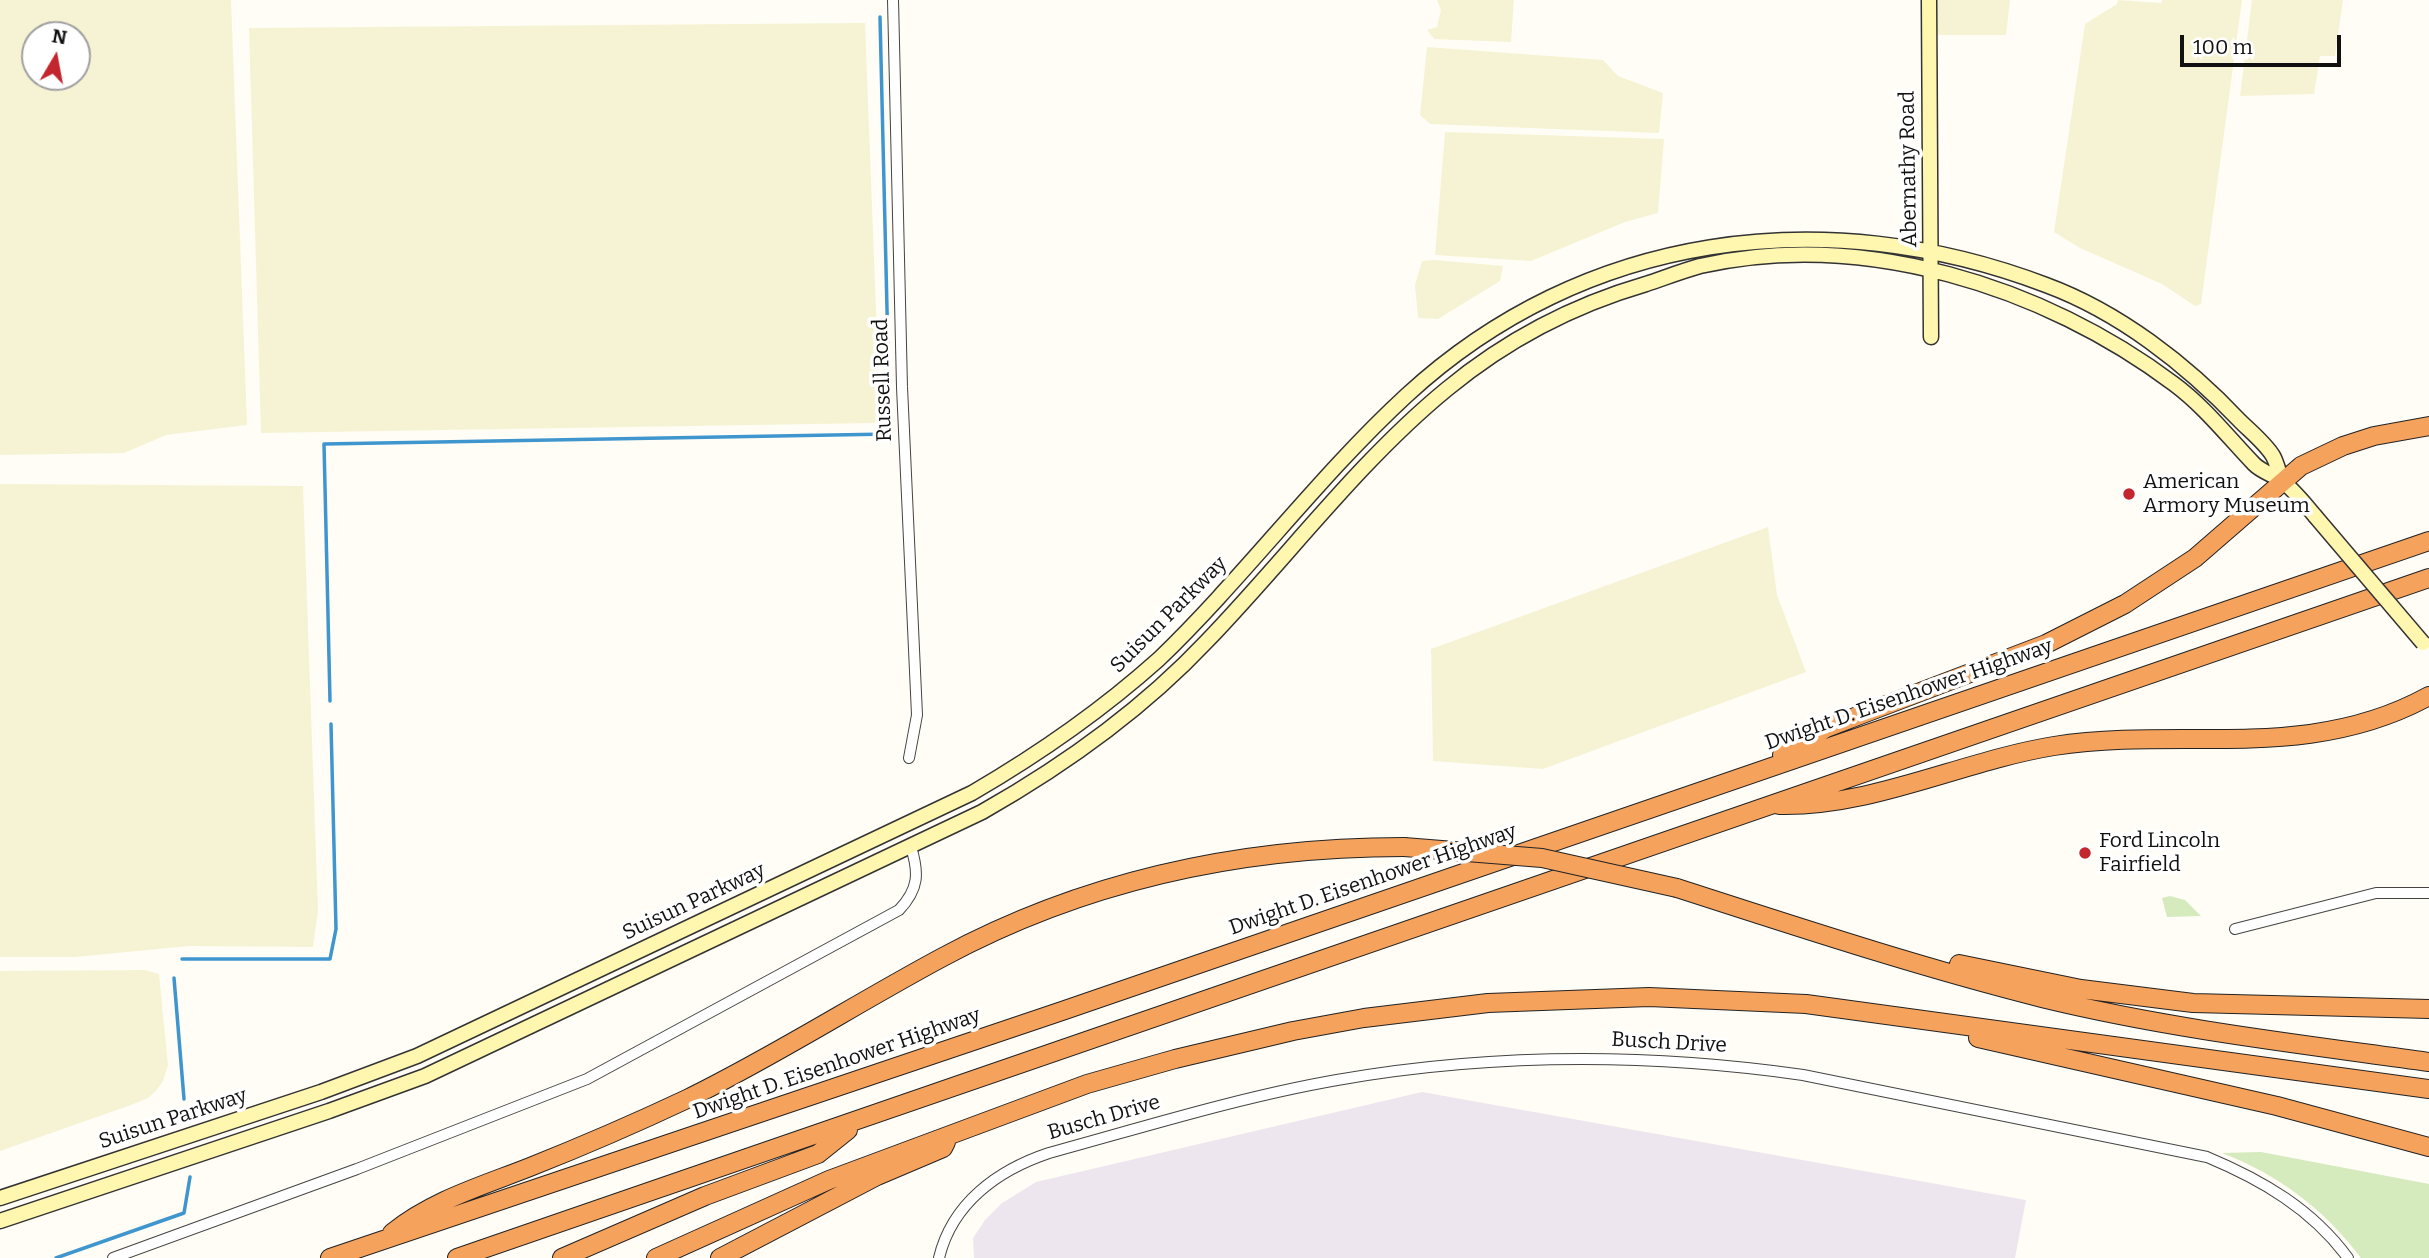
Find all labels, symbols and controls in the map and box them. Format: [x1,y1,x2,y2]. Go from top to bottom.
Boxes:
north arrow [21,21,91,91]
scale bar [2184,21,2345,65]
text: N [50,24,69,49]
text: 100 m [2193,34,2253,60]
street label: Abernathy Road [1895,91,1923,247]
street label: Russell Road [868,318,898,442]
place label: American Armory Museum [2143,469,2310,519]
marker: American Armory Museum [2121,486,2137,502]
street label: Suisun Parkway [1105,551,1233,679]
street label: Dwight D. Eisenhower Highway [1762,634,2056,756]
street label: Dwight D. Eisenhower Highway [1226,819,1520,941]
place label: Ford Lincoln Fairfield [2099,828,2220,878]
marker: Ford Lincoln Fairfield [2077,845,2093,861]
street label: Suisun Parkway [619,858,769,946]
street label: Dwight D. Eisenhower Highway [690,1003,984,1125]
street label: Busch Drive [1611,1027,1727,1059]
street label: Suisun Parkway [96,1083,250,1155]
street label: Busch Drive [1045,1090,1163,1146]

